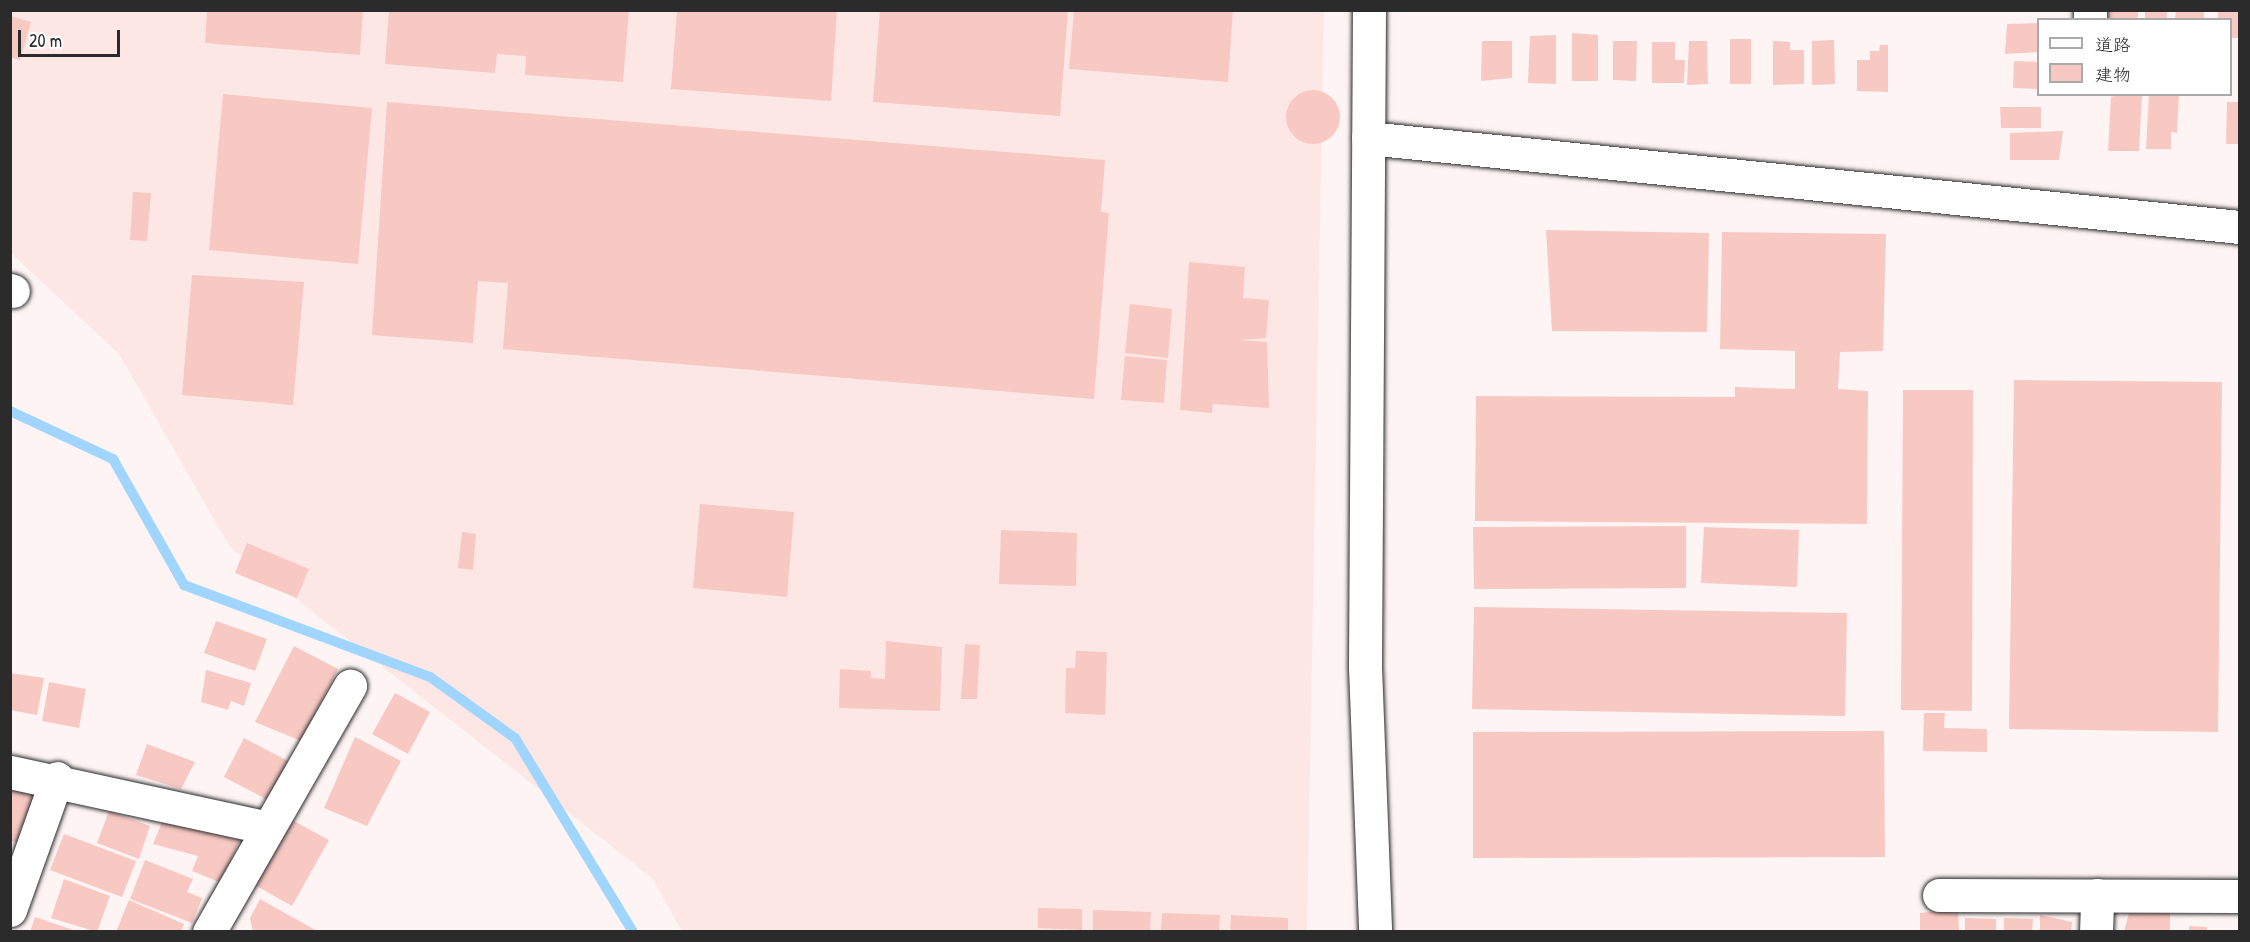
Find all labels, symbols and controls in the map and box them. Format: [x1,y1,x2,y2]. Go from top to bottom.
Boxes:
scale bar [21,18,123,56]
legend [2037,18,2232,96]
text: 20 m [29,28,62,53]
text: 道路 [2095,32,2131,57]
text: 建物 [2095,62,2131,87]

